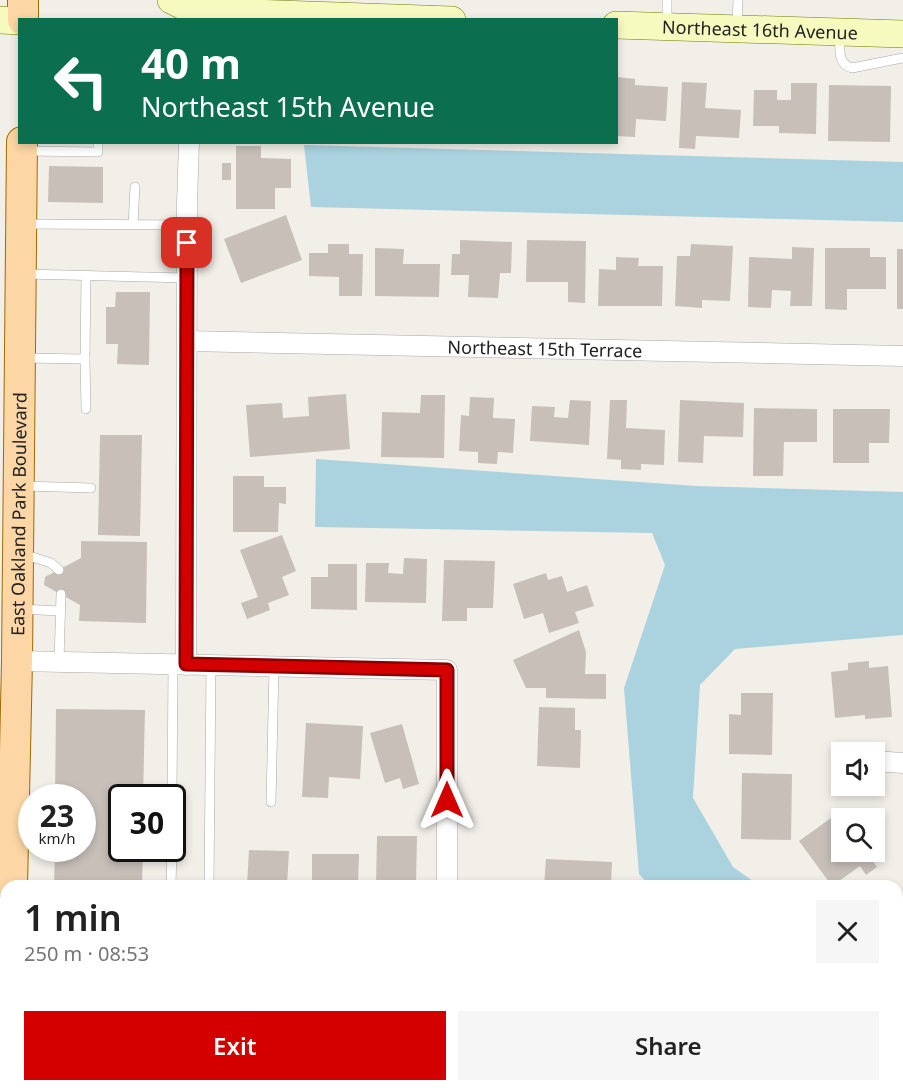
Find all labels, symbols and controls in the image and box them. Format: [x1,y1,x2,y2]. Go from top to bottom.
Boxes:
street label: Northeast 16th Avenue [662,14,858,45]
text: 40 m [141,34,241,91]
icon: left [42,42,120,120]
text: Northeast 15th Avenue [141,88,435,125]
pin [161,217,212,268]
icon: arrive [170,226,203,259]
street label: Northeast 15th Terrace [447,334,643,363]
street label: East Oakland Park Boulevard [5,392,32,636]
map controls [831,742,885,862]
button: sound [831,742,885,796]
position arrow [415,768,479,832]
speed limit sign: 30 [108,784,186,862]
text: 23 [40,795,74,836]
button: search [831,808,885,862]
text: km/h [39,828,75,848]
text: 1 min [24,893,122,942]
button: close [816,900,879,963]
text: 250 m · 08:53 [24,940,149,967]
button: Exit [24,1011,446,1080]
button: Share [458,1011,879,1080]

